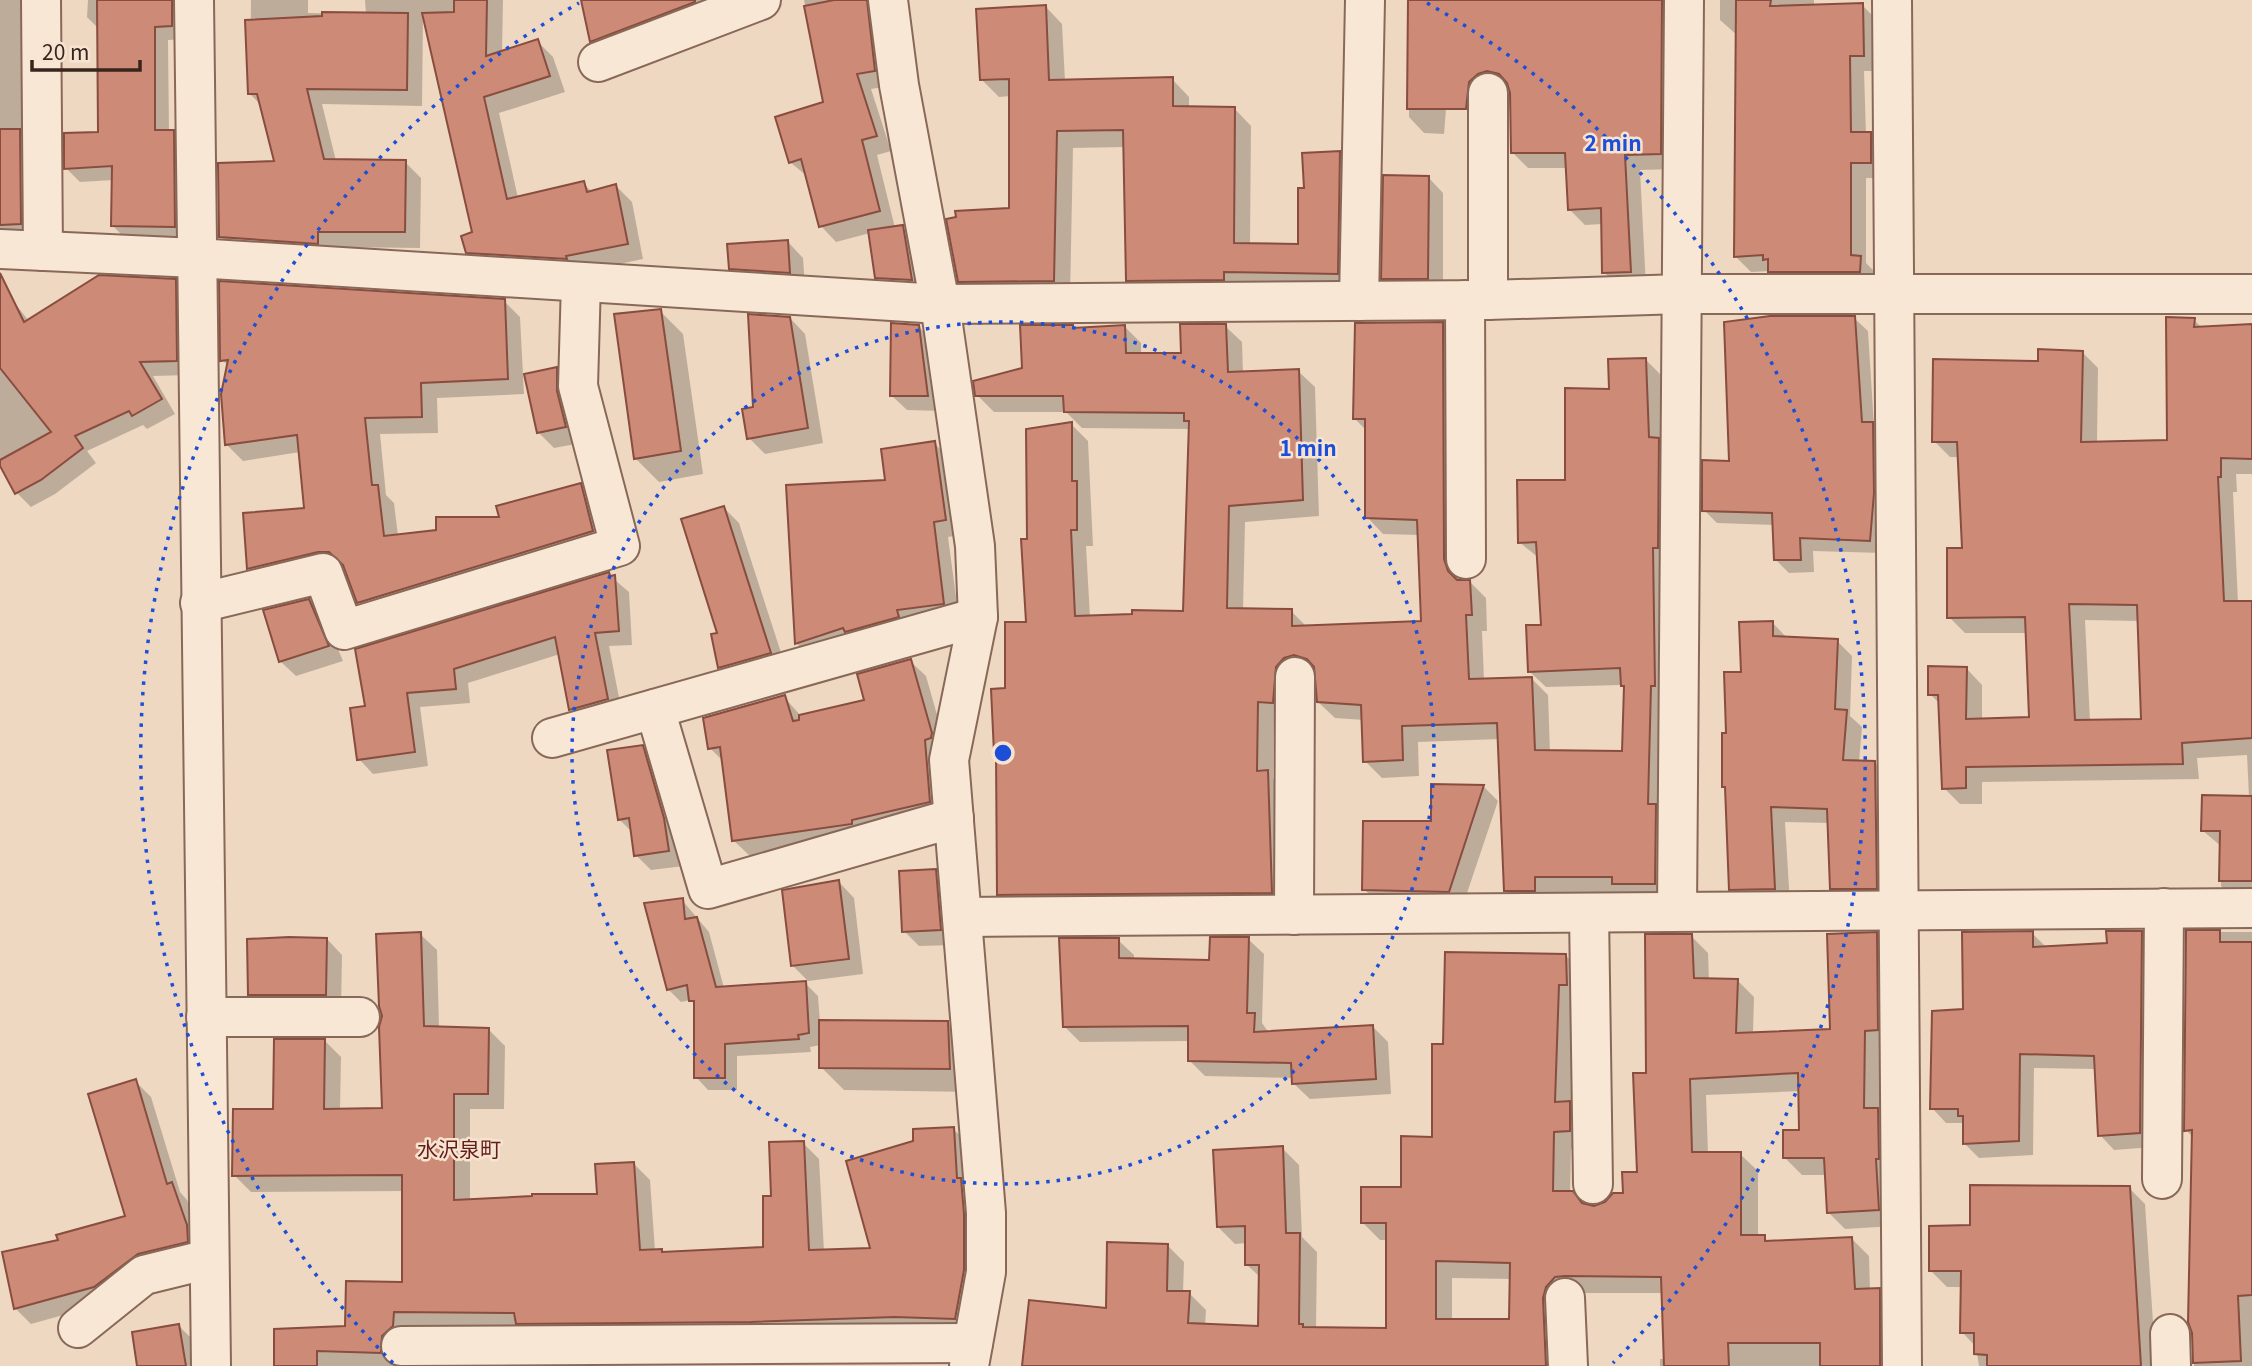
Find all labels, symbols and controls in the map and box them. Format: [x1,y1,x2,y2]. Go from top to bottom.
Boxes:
scale bar [32,28,140,72]
text: 20 m [42,36,89,66]
text: 2 min [1584,127,1642,157]
text: 1 min [1279,432,1337,462]
centre of rings [991,741,1015,765]
district label: 水沢泉町 [417,1133,501,1163]

